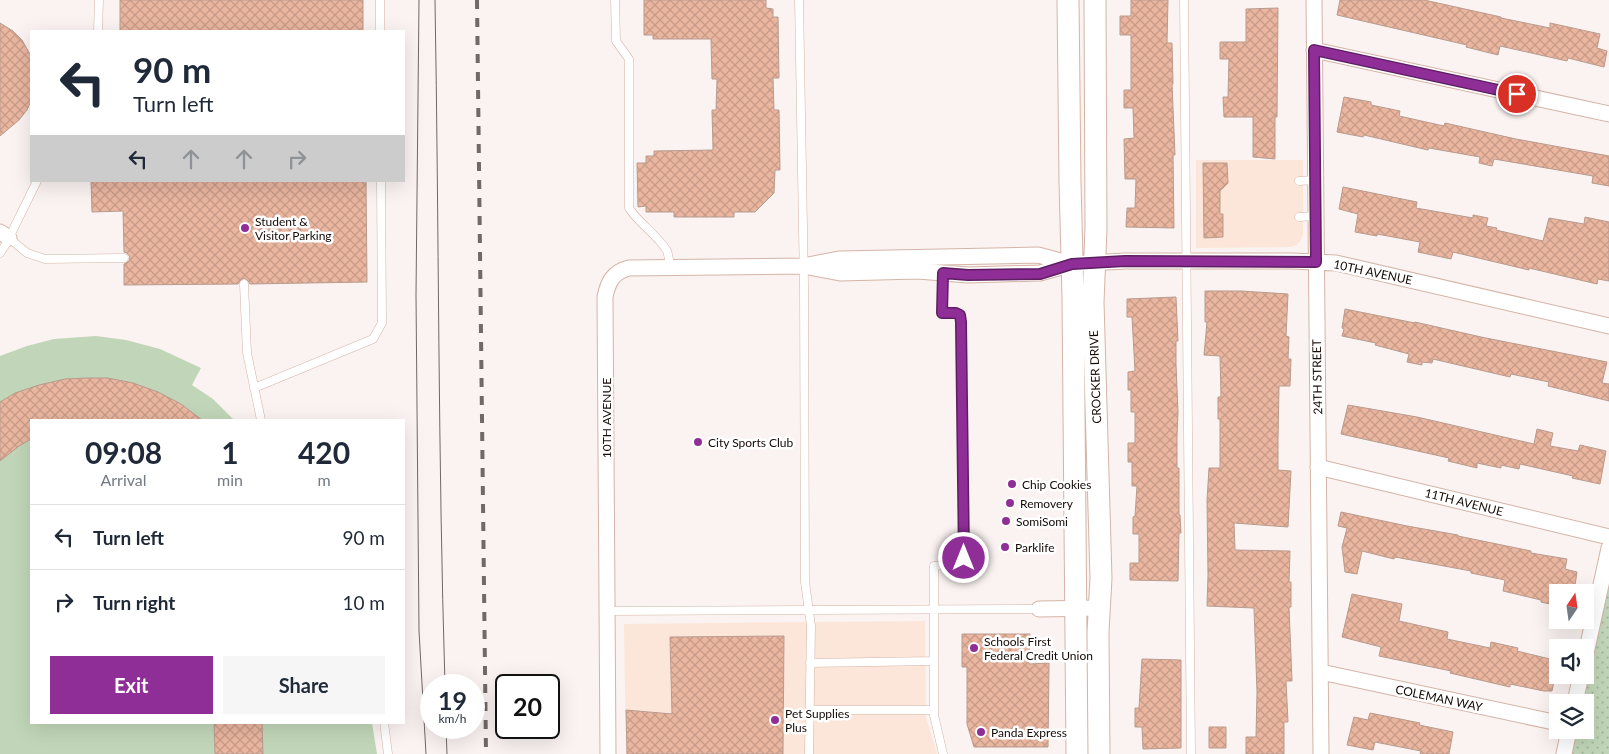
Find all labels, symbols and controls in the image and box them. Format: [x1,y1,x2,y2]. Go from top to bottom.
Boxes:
text: 90 m [133,48,211,90]
icon: left [50,50,115,115]
pin [1496,73,1538,115]
icon: arrive [1503,80,1531,108]
text: Turn left [133,90,214,117]
icon: left [124,145,152,173]
icon: ahead [177,145,205,173]
icon: ahead [230,145,258,173]
icon: right [283,145,311,173]
place label: Student & Visitor Parking [255,214,332,243]
marker: Student & Visitor Parking [239,222,251,234]
street label: 10TH AVENUE [1332,256,1414,288]
street label: CROCKER DRIVE [1086,330,1104,424]
street label: 24TH STREET [1309,339,1325,415]
street label: 10TH AVENUE [599,378,614,458]
text: 09:08 [85,434,162,470]
text: 1 [221,434,239,470]
text: 420 [298,434,350,470]
place label: City Sports Club [708,435,794,450]
marker: City Sports Club [692,436,704,448]
text: Arrival [100,470,147,489]
text: min [217,470,243,489]
text: m [317,470,331,489]
place label: Chip Cookies [1022,477,1091,492]
marker: Chip Cookies [1006,478,1018,490]
street label: 11TH AVENUE [1423,485,1505,519]
place label: Removery [1020,496,1074,511]
marker: Removery [1004,497,1016,509]
place label: SomiSomi [1016,514,1068,529]
marker: SomiSomi [1000,515,1012,527]
icon: left [50,523,78,551]
text: Turn left [93,526,164,549]
text: 90 m [342,526,385,549]
position arrow [937,531,989,583]
place label: Parklife [1015,540,1055,555]
marker: Parklife [999,541,1011,553]
north arrow [1549,584,1594,629]
map controls [1549,584,1594,739]
icon: right [50,588,78,616]
text: Turn right [93,591,175,614]
text: 10 m [342,591,385,614]
place label: Schools First Federal Credit Union [984,634,1093,663]
button: sound [1549,639,1594,684]
marker: Schools First Federal Credit Union [968,642,980,654]
button: Exit [50,656,213,714]
button: Share [223,656,385,714]
speed limit sign: 20 [495,674,560,739]
street label: COLEMAN WAY [1394,681,1484,715]
text: 19 [438,685,467,715]
button: layers [1549,694,1594,739]
place label: Pet Supplies Plus [785,706,849,735]
text: km/h [438,711,467,726]
marker: Pet Supplies Plus [769,714,781,726]
place label: Panda Express [991,725,1067,740]
marker: Panda Express [975,726,987,738]

